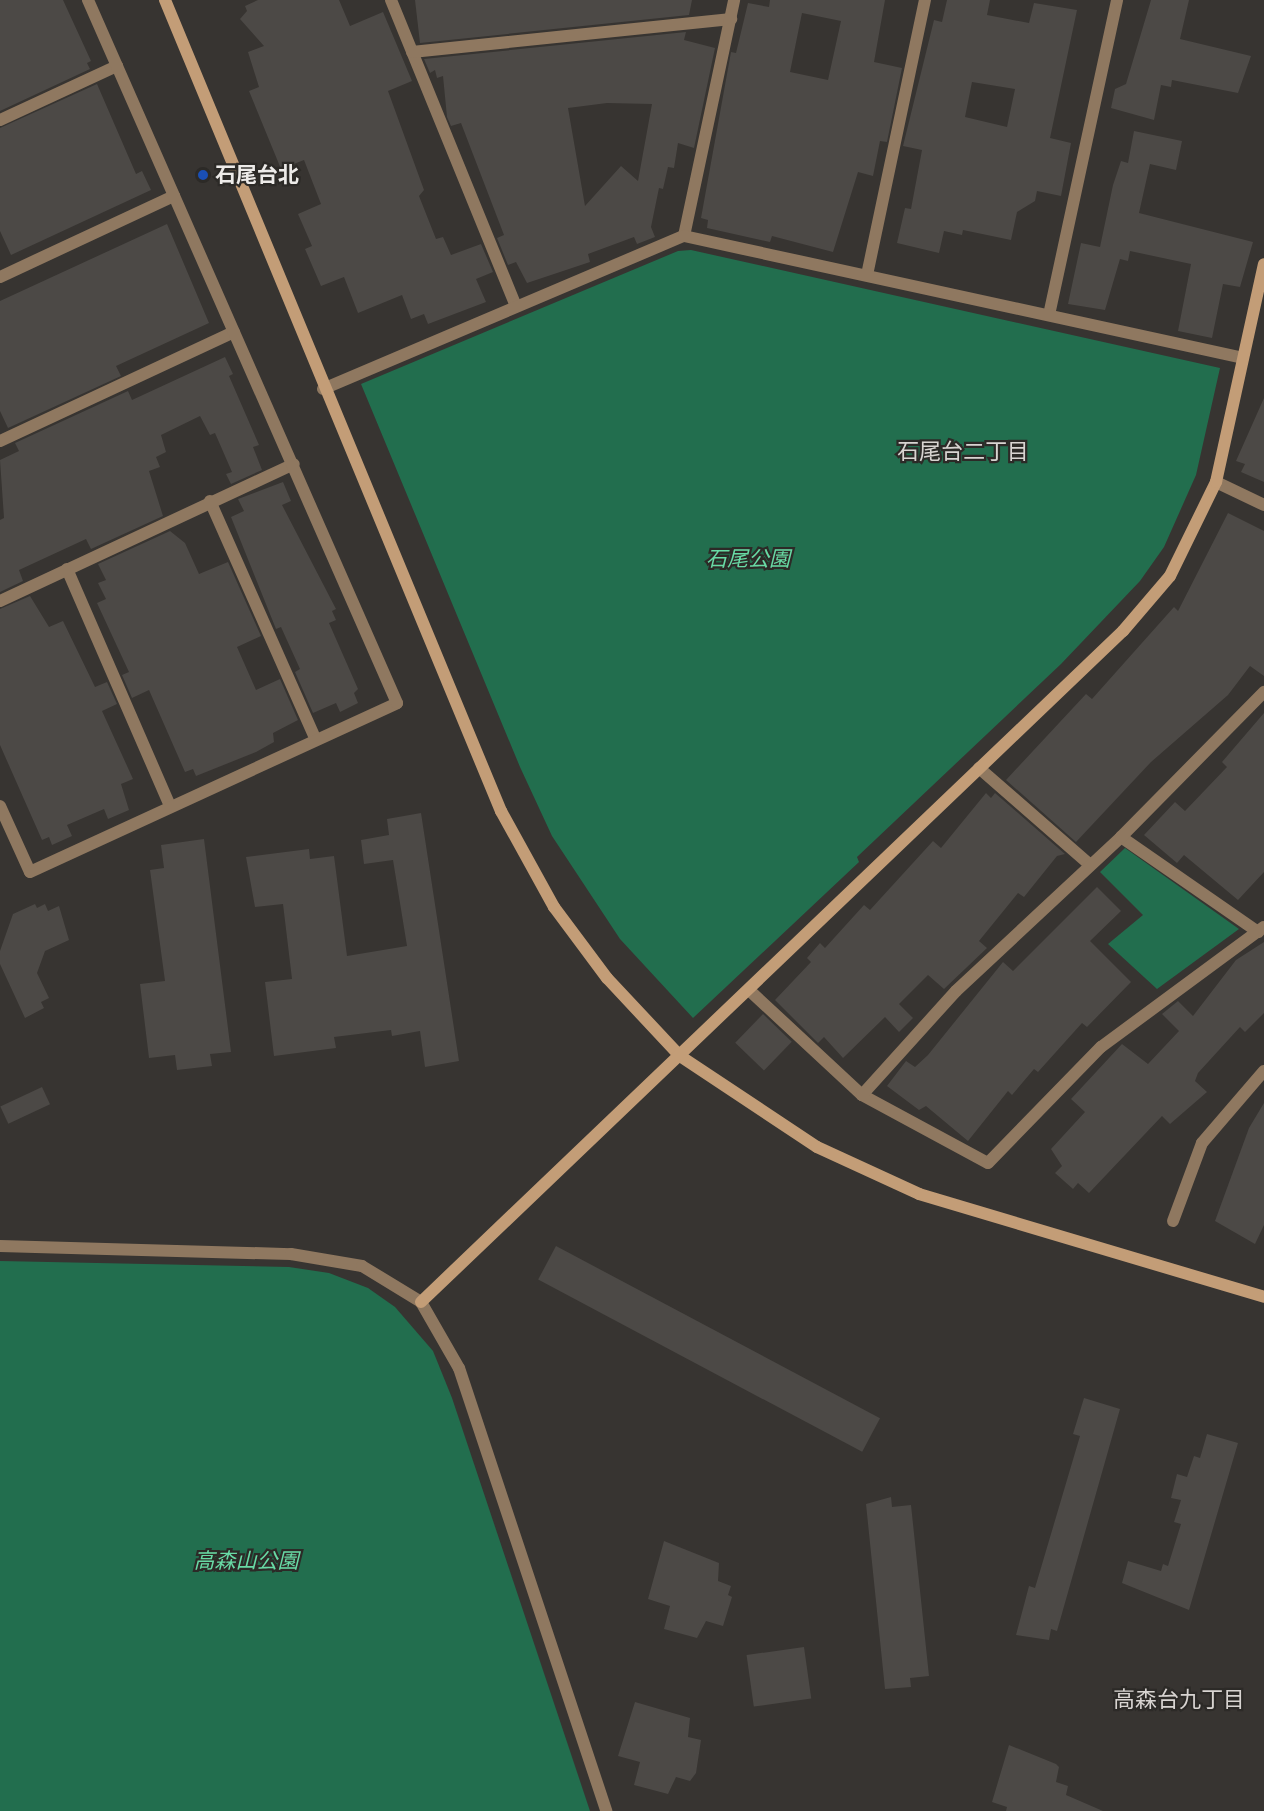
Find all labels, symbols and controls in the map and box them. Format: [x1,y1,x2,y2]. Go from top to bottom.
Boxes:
place label: 石尾台北 [215,162,299,188]
marker: 石尾台北 [196,168,210,182]
district label: 石尾台二丁目 [897,439,1029,465]
park label: 石尾公園 [706,546,790,572]
park label: 高森山公園 [194,1548,298,1574]
district label: 高森台九丁目 [1113,1687,1245,1713]

